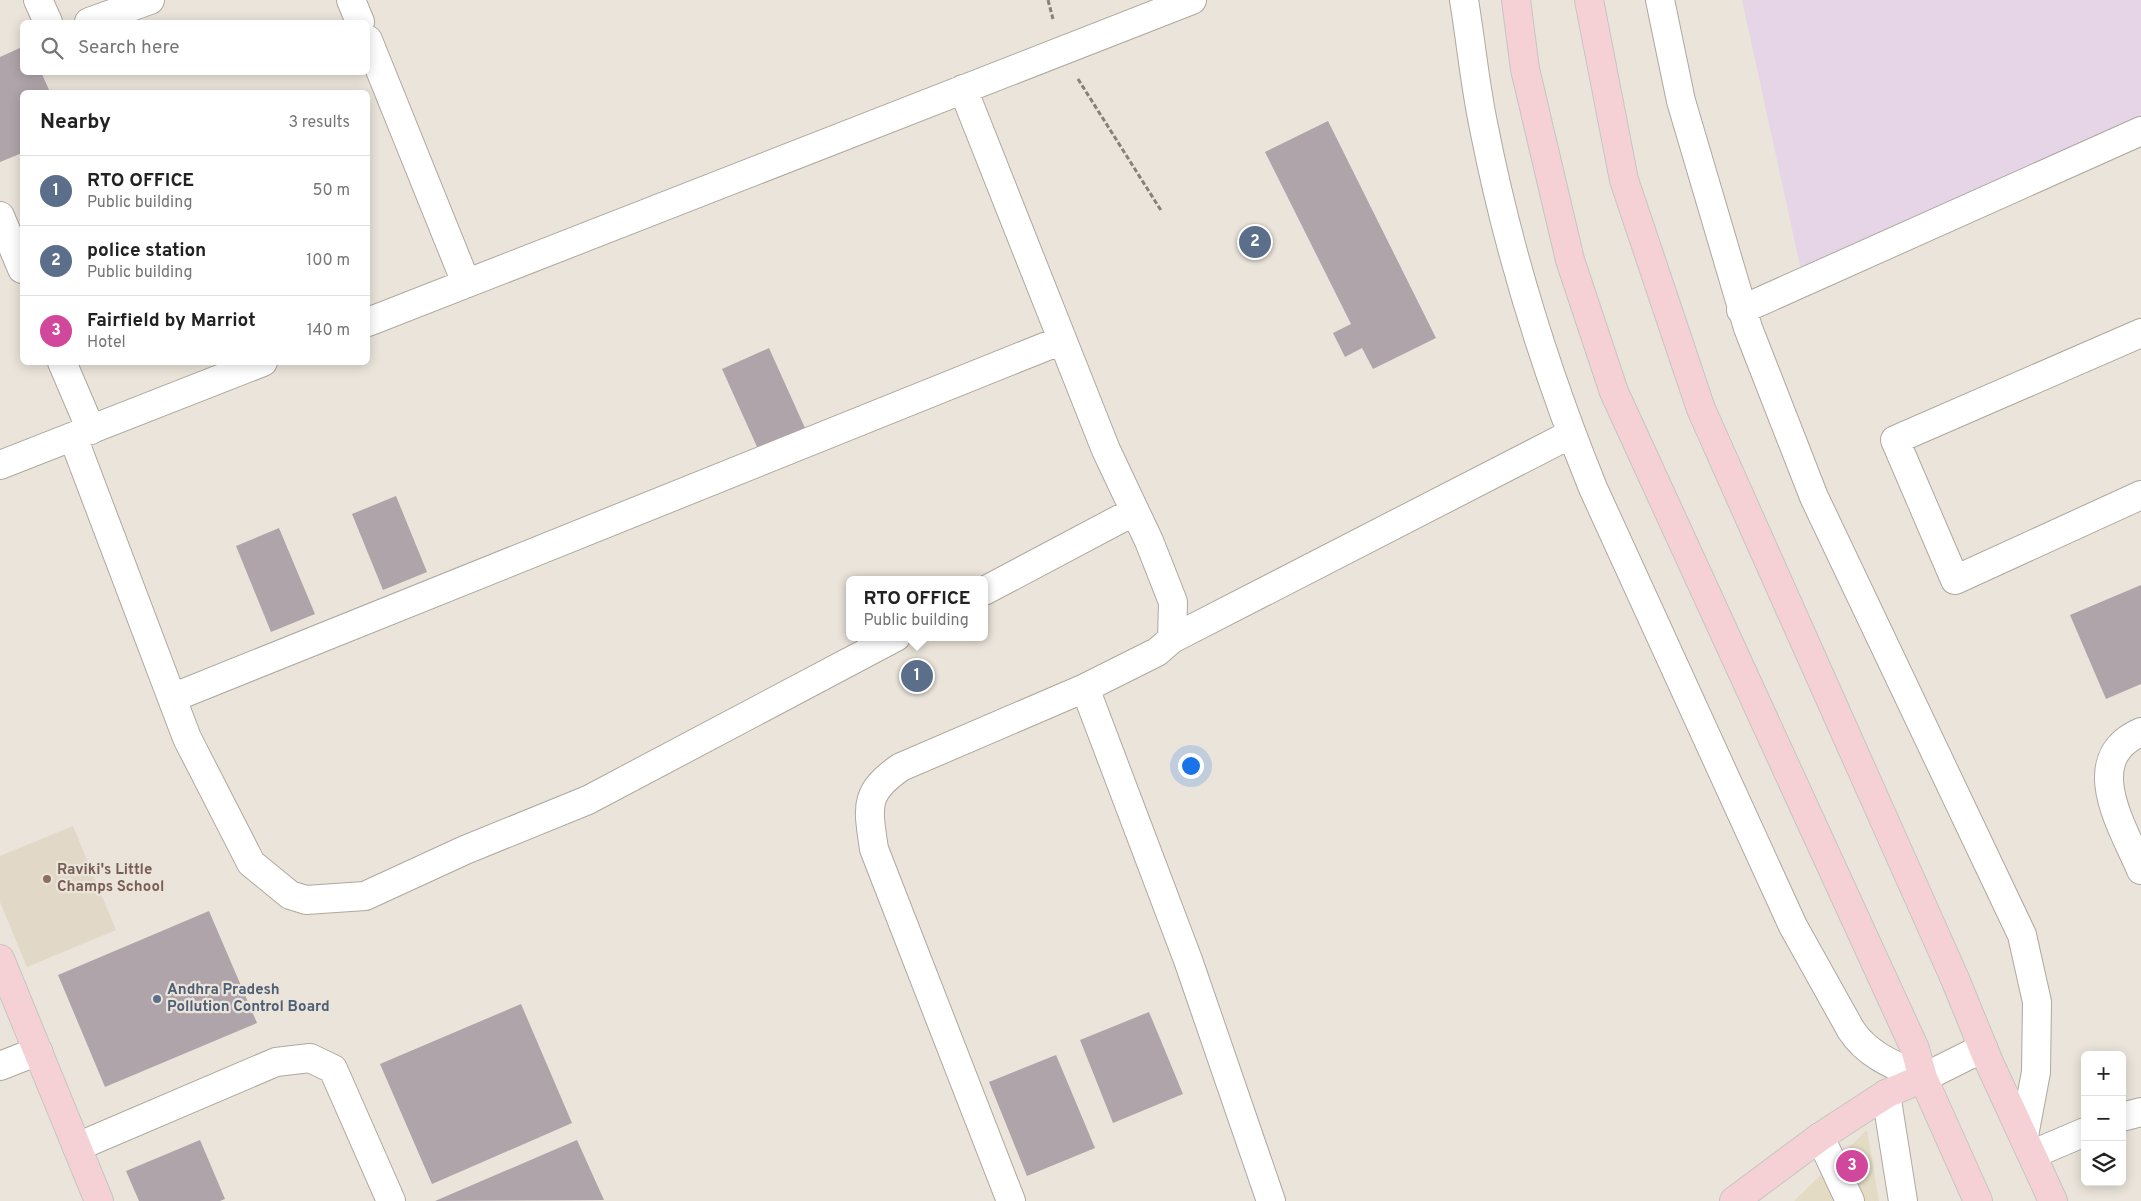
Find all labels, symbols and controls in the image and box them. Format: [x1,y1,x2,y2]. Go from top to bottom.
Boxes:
search box [20,20,370,75]
icon: search [38,34,66,62]
text: Search here [78,36,180,60]
text: Nearby [40,109,111,136]
text: 3 results [288,113,350,133]
text: RTO OFFICE [87,169,194,193]
text: 1 [53,181,59,201]
text: 50 m [313,181,350,201]
text: Public building [87,193,192,213]
pin: 2 [1239,223,1271,261]
text: police station [87,239,206,263]
text: 2 [51,251,61,271]
text: 100 m [306,251,350,271]
text: Public building [87,263,192,283]
text: Fairfield by Marriot [87,309,256,333]
text: 3 [51,321,61,341]
text: 140 m [307,321,350,341]
text: Hotel [87,333,126,353]
popup [846,576,988,641]
text: RTO OFFICE [863,587,971,611]
text: Public building [863,611,969,631]
pin: 1 [901,657,933,695]
your location [1178,753,1204,779]
place label: Raviki's Little Champs School [57,861,164,897]
marker: Raviki's Little Champs School [41,873,53,885]
place label: Andhra Pradesh Pollution Control Board [167,981,330,1017]
marker: Andhra Pradesh Pollution Control Board [151,993,163,1005]
map controls [2081,1051,2126,1186]
button: + [2081,1051,2126,1096]
button: − [2081,1096,2126,1141]
button: layers [2081,1141,2126,1186]
pin: 3 [1836,1147,1868,1185]

